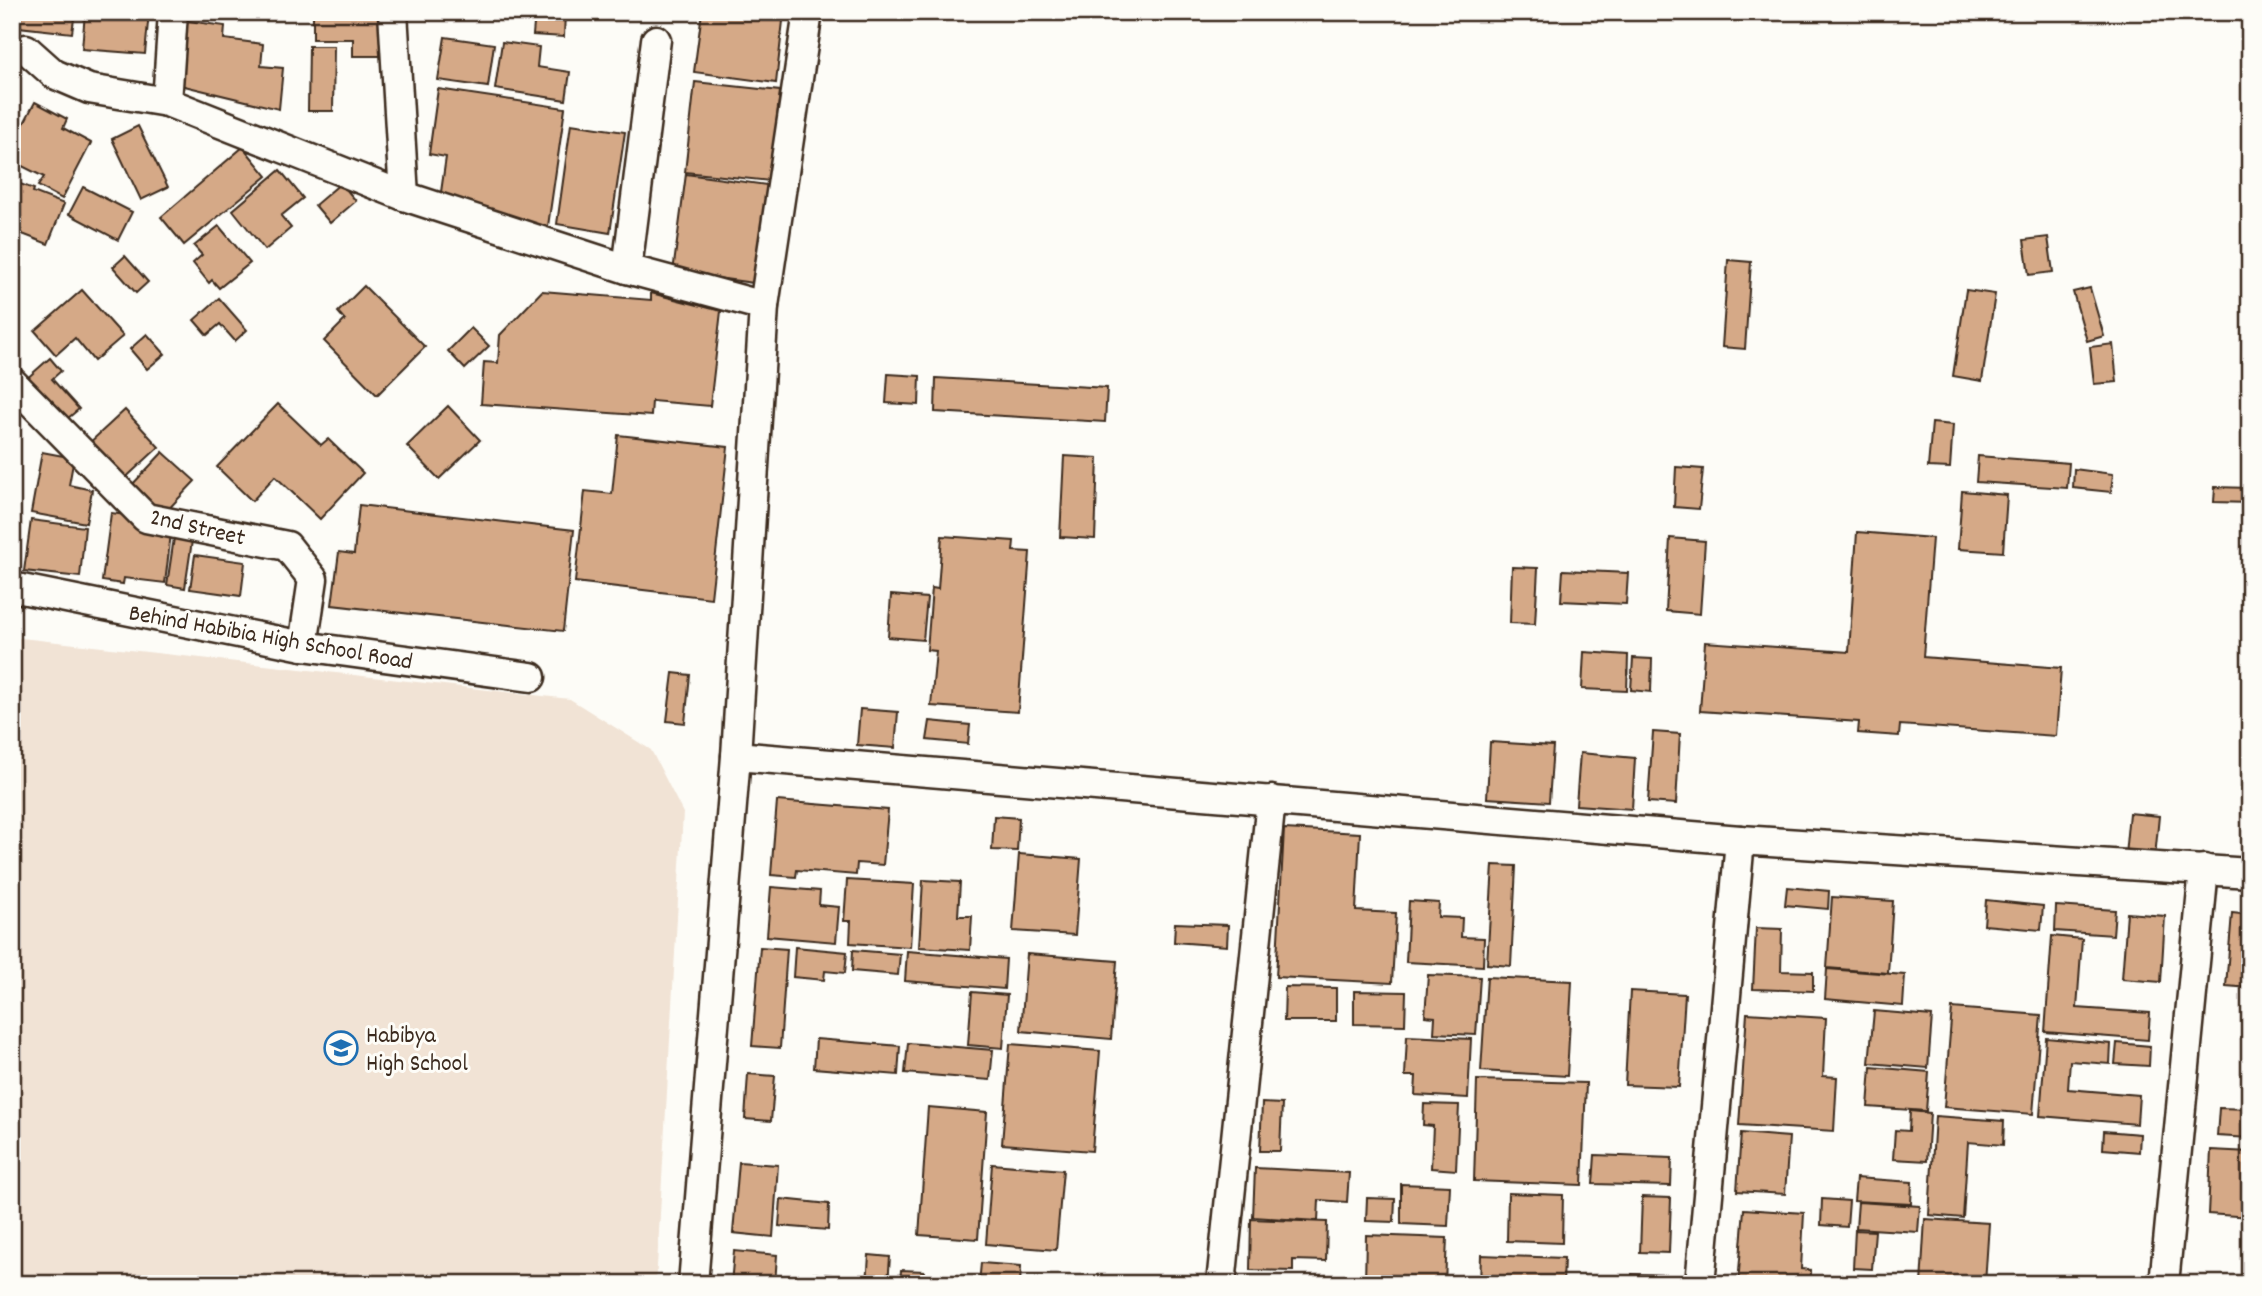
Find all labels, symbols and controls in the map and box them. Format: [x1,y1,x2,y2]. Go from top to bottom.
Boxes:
street label: 2nd Street [146,501,248,556]
street label: Behind Habibia High School Road [126,597,415,681]
place label: Habibya High School [366,1020,468,1082]
school or university icon: Habibya High School [322,1029,360,1067]

